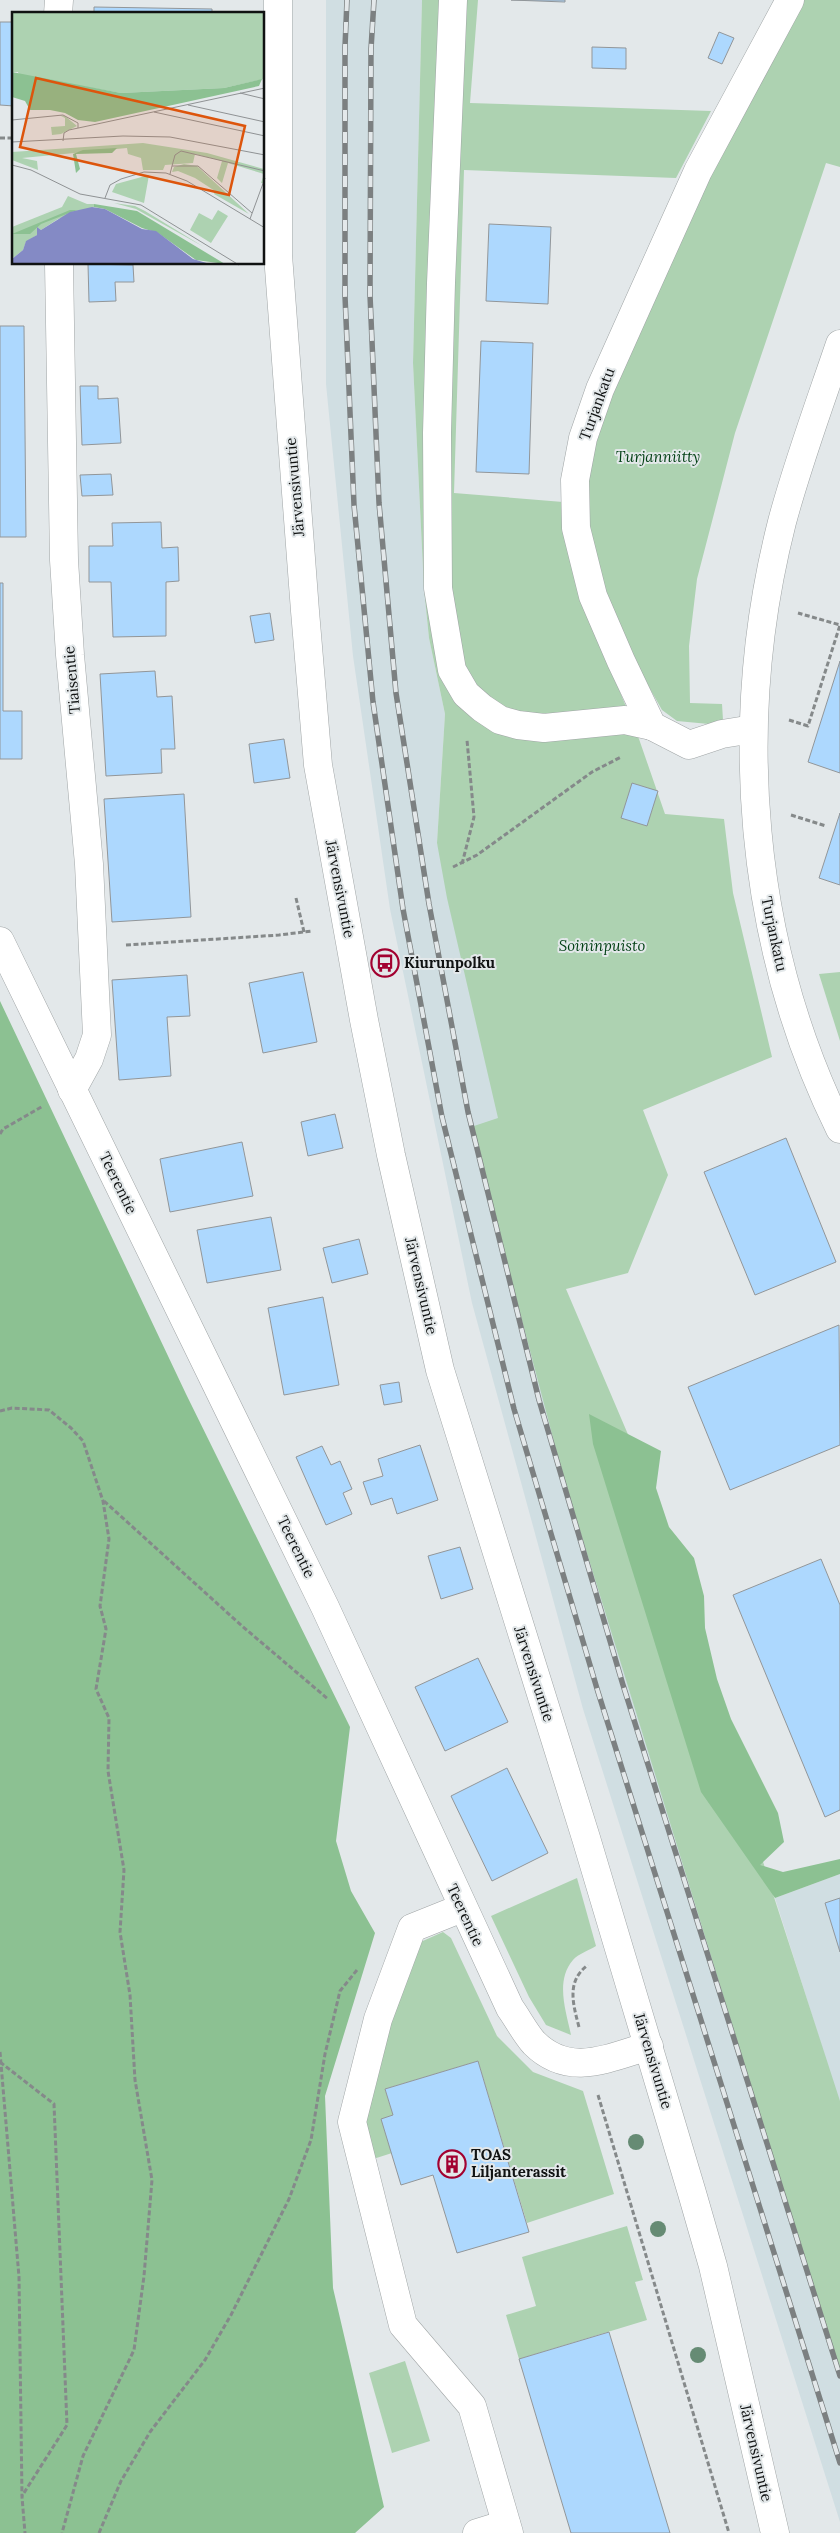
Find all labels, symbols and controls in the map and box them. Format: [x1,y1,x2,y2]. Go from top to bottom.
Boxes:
inset map [12,12,265,265]
street label: Turjankatu [575,365,618,443]
street label: Järvensivuntie [281,437,308,538]
park label: Turjanniitty [616,447,700,466]
street label: Tiaisentie [59,645,84,715]
street label: Järvensivuntie [322,837,359,939]
street label: Turjankatu [757,895,792,973]
park label: Soininpuisto [559,936,645,955]
bus stop icon: Kiurunpolku [370,948,400,978]
place label: Kiurunpolku [404,953,495,972]
street label: Teerentie [95,1149,142,1217]
street label: Järvensivuntie [401,1234,442,1336]
street label: Teerentie [273,1513,320,1581]
street label: Järvensivuntie [510,1623,559,1724]
street label: Teerentie [443,1881,488,1949]
street label: Järvensivuntie [630,2010,677,2111]
place label: TOAS Liljanterassit [471,2145,567,2181]
building icon: TOAS Liljanterassit [437,2149,467,2179]
street label: Järvensivuntie [736,2401,777,2503]

